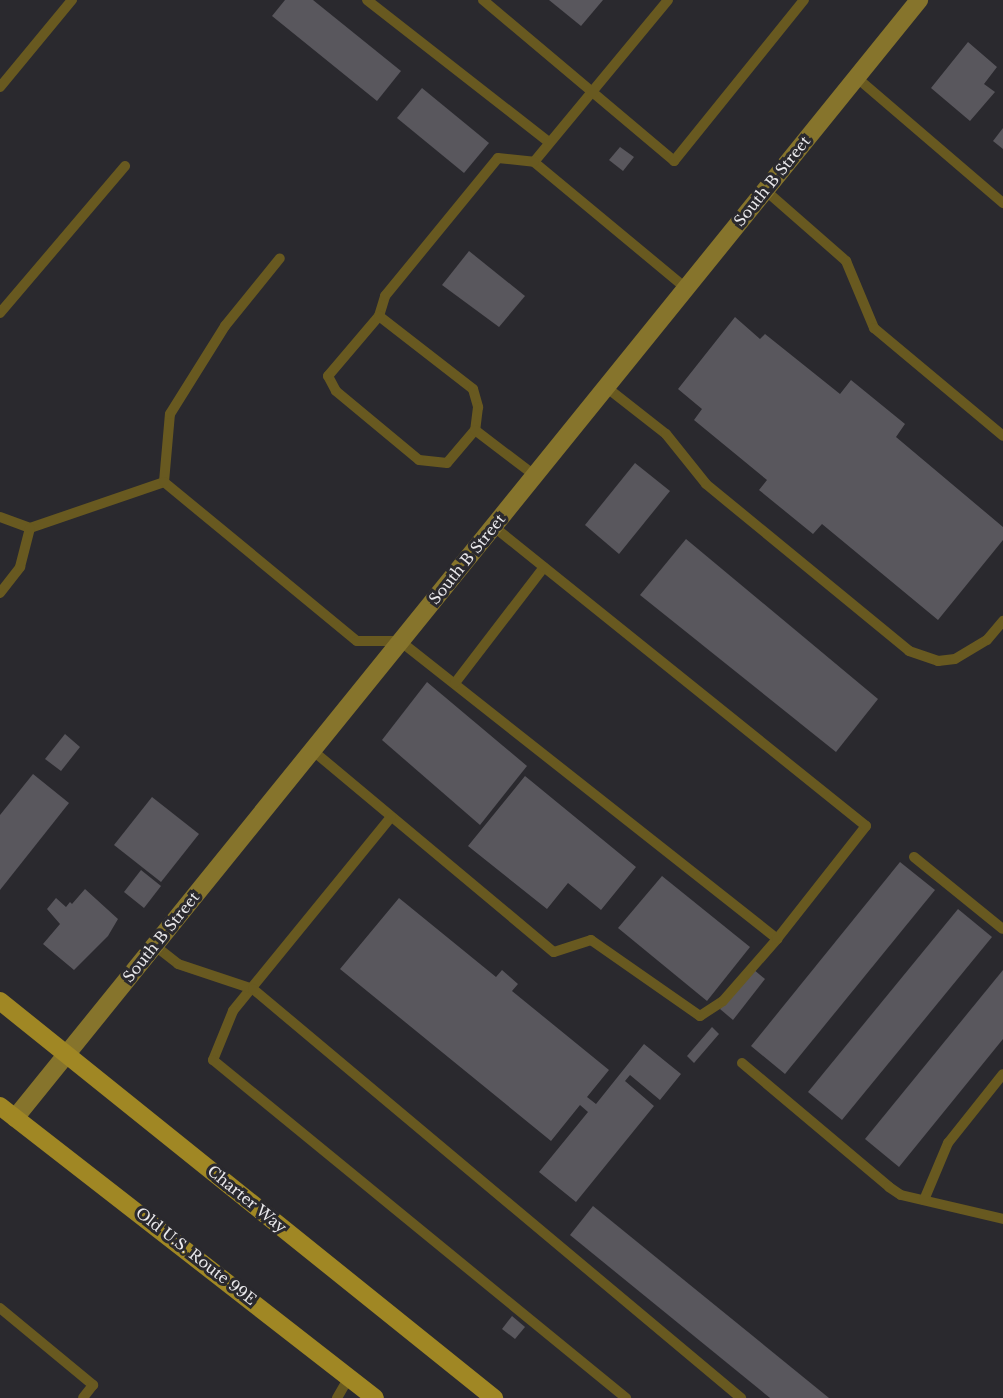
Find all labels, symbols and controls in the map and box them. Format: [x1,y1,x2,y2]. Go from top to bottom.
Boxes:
street label: South B Street [730,132,814,230]
street label: South B Street [425,510,509,608]
street label: South B Street [119,888,203,986]
street label: Charter Way [203,1161,291,1237]
street label: Old U.S. Route 99E [132,1203,260,1309]

